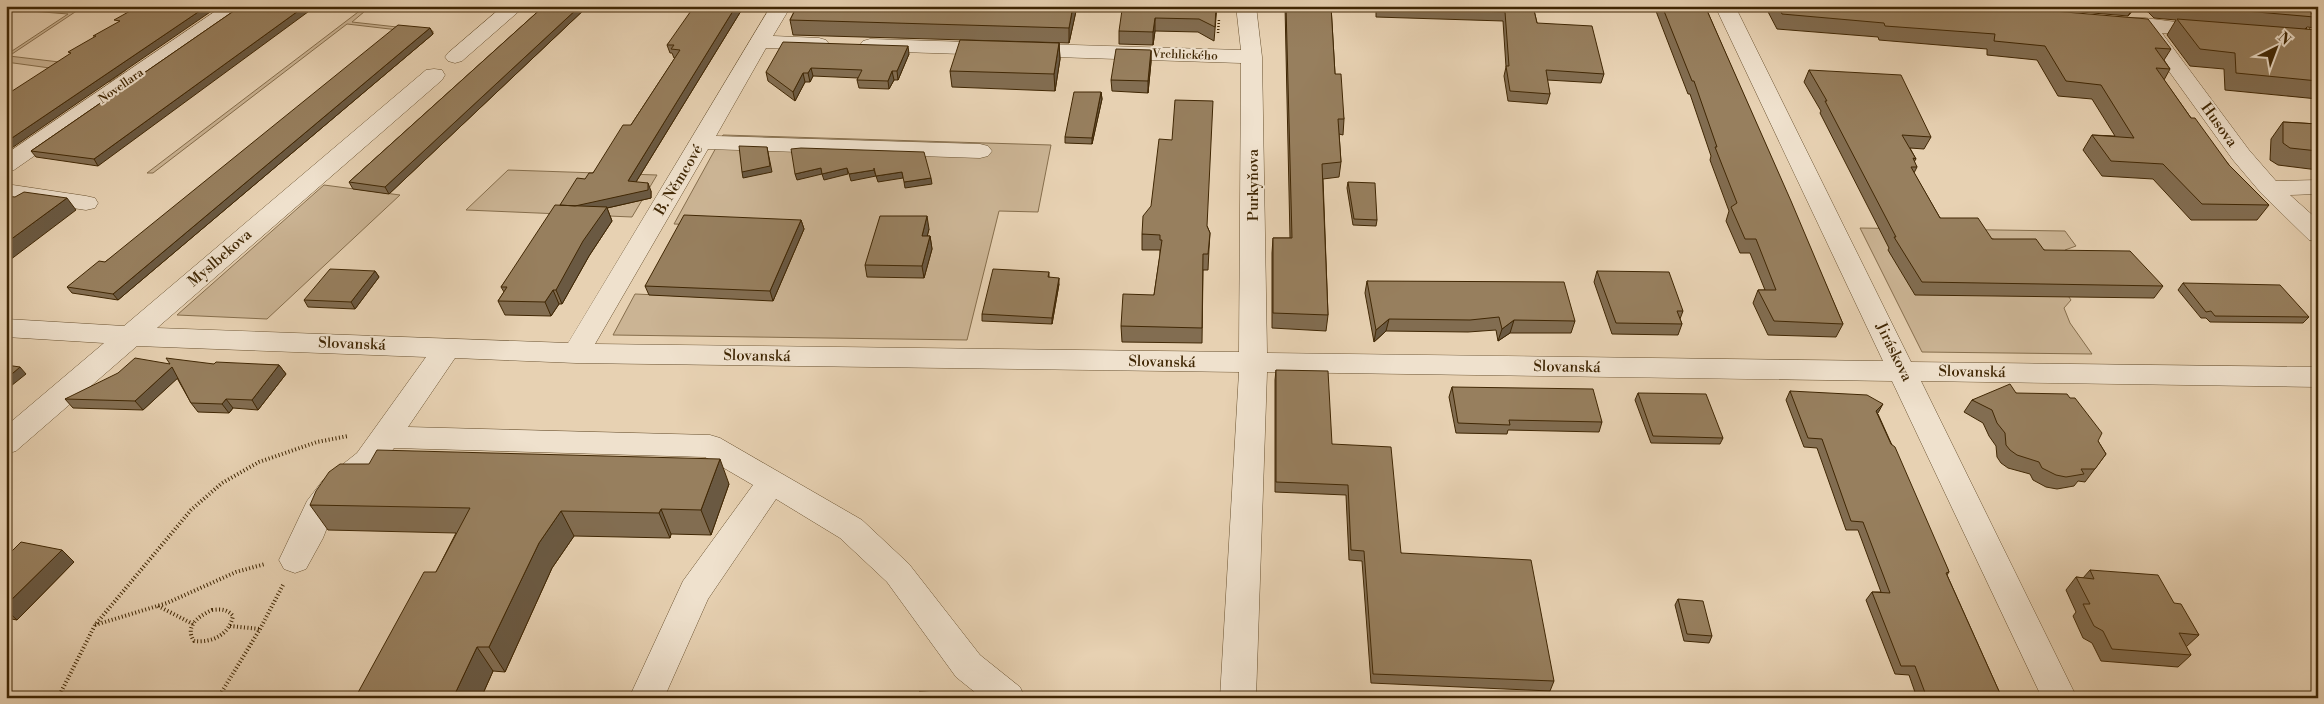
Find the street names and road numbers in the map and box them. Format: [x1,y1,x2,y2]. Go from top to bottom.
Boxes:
street label: Vrchlického [1151,46,1218,64]
street label: Novellara [96,65,147,107]
street label: Husova [2197,99,2242,151]
street label: B. Němcové [650,141,708,220]
street label: Purkyňova [1244,148,1263,221]
street label: Myslbekova [184,225,256,291]
street label: Jiráskova [1871,319,1917,385]
street label: Slovanská [318,333,387,355]
street label: Slovanská [723,346,791,366]
street label: Slovanská [1128,352,1196,372]
street label: Slovanská [1533,357,1601,377]
street label: Slovanská [1938,362,2006,382]

